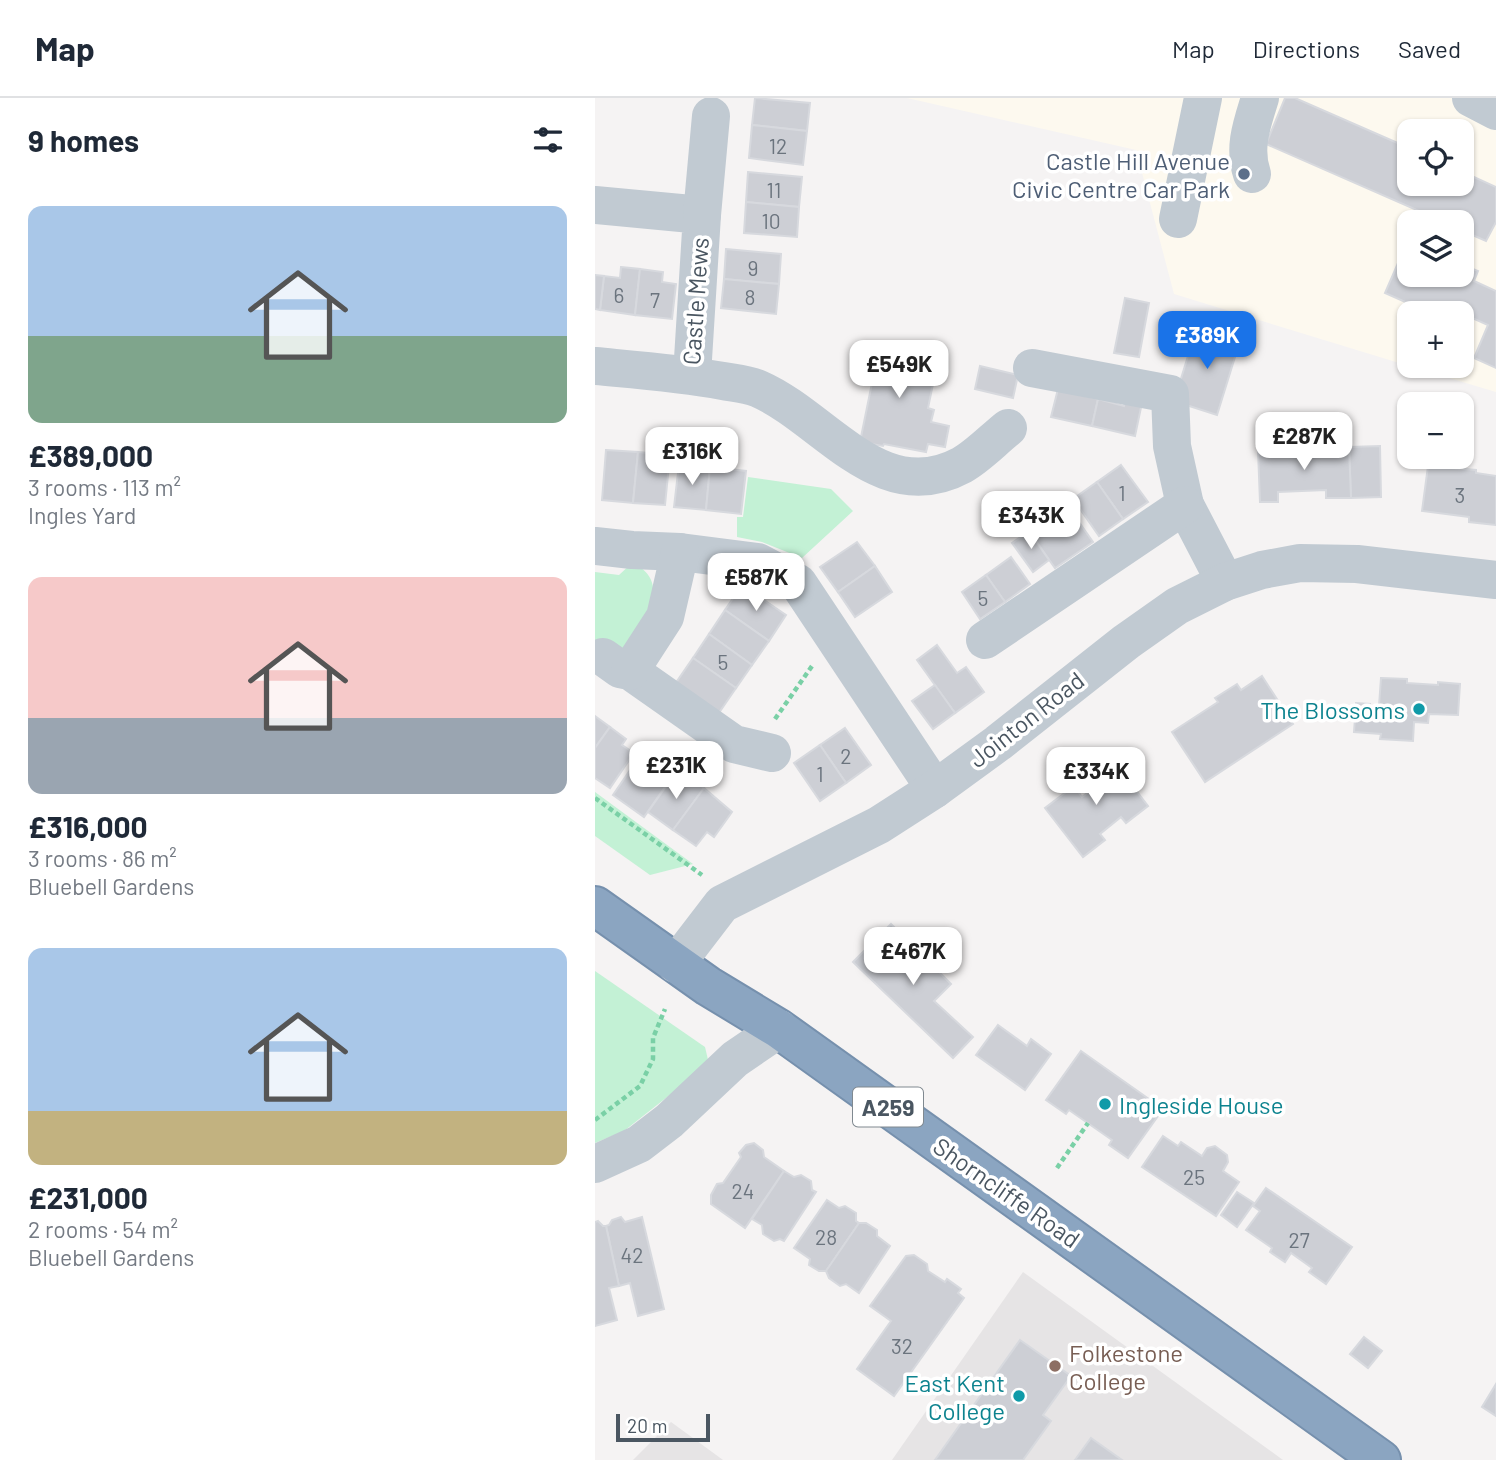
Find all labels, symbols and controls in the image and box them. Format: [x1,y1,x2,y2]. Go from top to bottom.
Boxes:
text: Map [35,28,95,68]
text: Map [1172,34,1215,63]
text: Directions [1253,34,1360,63]
text: Saved [1398,34,1461,63]
map controls [1397,119,1474,469]
button: locate [1397,119,1474,196]
icon: filters [529,121,567,159]
text: 9 homes [28,122,139,158]
house number: 12 [769,133,787,158]
place label: Castle Hill Avenue Civic Centre Car Park [1012,146,1230,203]
marker: Castle Hill Avenue Civic Centre Car Park [1236,166,1252,182]
house number: 11 [767,177,781,202]
house number: 10 [761,208,781,233]
button: layers [1397,210,1474,287]
street label: Castle Mews [676,236,714,366]
icon: home [235,252,361,378]
house number: 9 [748,255,758,280]
house number: 6 [614,282,624,307]
house number: 8 [745,284,755,309]
house number: 7 [650,287,660,312]
button: + [1397,301,1474,378]
pin: £389K [1158,312,1256,371]
text: £389K [1174,320,1240,348]
pin: £549K [850,341,948,400]
text: £549K [865,349,933,377]
button: − [1397,392,1474,469]
pin: £287K [1255,412,1353,472]
text: £287K [1271,421,1337,449]
pin: £316K [643,428,741,487]
text: £316K [661,436,723,464]
text: £389,000 [28,437,153,473]
text: 3 rooms · 113 m² [28,473,181,501]
house number: 1 [1118,480,1126,505]
house number: 3 [1455,482,1465,507]
pin: £343K [982,491,1080,551]
text: £343K [997,500,1065,528]
text: Ingles Yard [28,501,136,529]
pin: £587K [707,554,805,613]
text: £587K [724,562,788,590]
house number: 5 [978,585,988,610]
icon: home [235,623,361,749]
house number: 5 [718,649,728,674]
street label: Jointon Road [963,665,1089,773]
place label: The Blossoms [1260,695,1405,724]
marker: The Blossoms [1411,701,1427,717]
pin: £231K [627,742,725,801]
house number: 2 [840,743,852,768]
pin: £334K [1047,748,1145,807]
text: £231K [645,750,707,778]
text: £334K [1062,756,1130,784]
house number: 1 [816,761,824,786]
text: £316,000 [28,808,148,844]
text: 3 rooms · 86 m² [28,844,177,872]
text: Bluebell Gardens [28,872,194,900]
pin: £467K [864,928,962,987]
text: £467K [880,936,946,964]
icon: home [235,994,361,1120]
road number: A259 [853,1088,923,1126]
place label: Ingleside House [1119,1090,1283,1119]
marker: Ingleside House [1097,1096,1113,1112]
street label: Shorncliffe Road [928,1131,1086,1253]
house number: 25 [1183,1164,1205,1189]
house number: 24 [732,1178,754,1203]
text: £231,000 [28,1179,148,1215]
text: 2 rooms · 54 m² [28,1215,178,1243]
house number: 28 [815,1224,837,1249]
house number: 27 [1288,1227,1310,1252]
house number: 42 [621,1242,643,1267]
text: Bluebell Gardens [28,1243,194,1271]
house number: 32 [891,1333,913,1358]
place label: Folkestone College [1069,1338,1183,1395]
marker: Folkestone College [1047,1358,1063,1374]
place label: East Kent College [904,1368,1005,1425]
marker: East Kent College [1011,1388,1027,1404]
scale bar [616,1411,711,1443]
text: 20 m [627,1414,667,1437]

